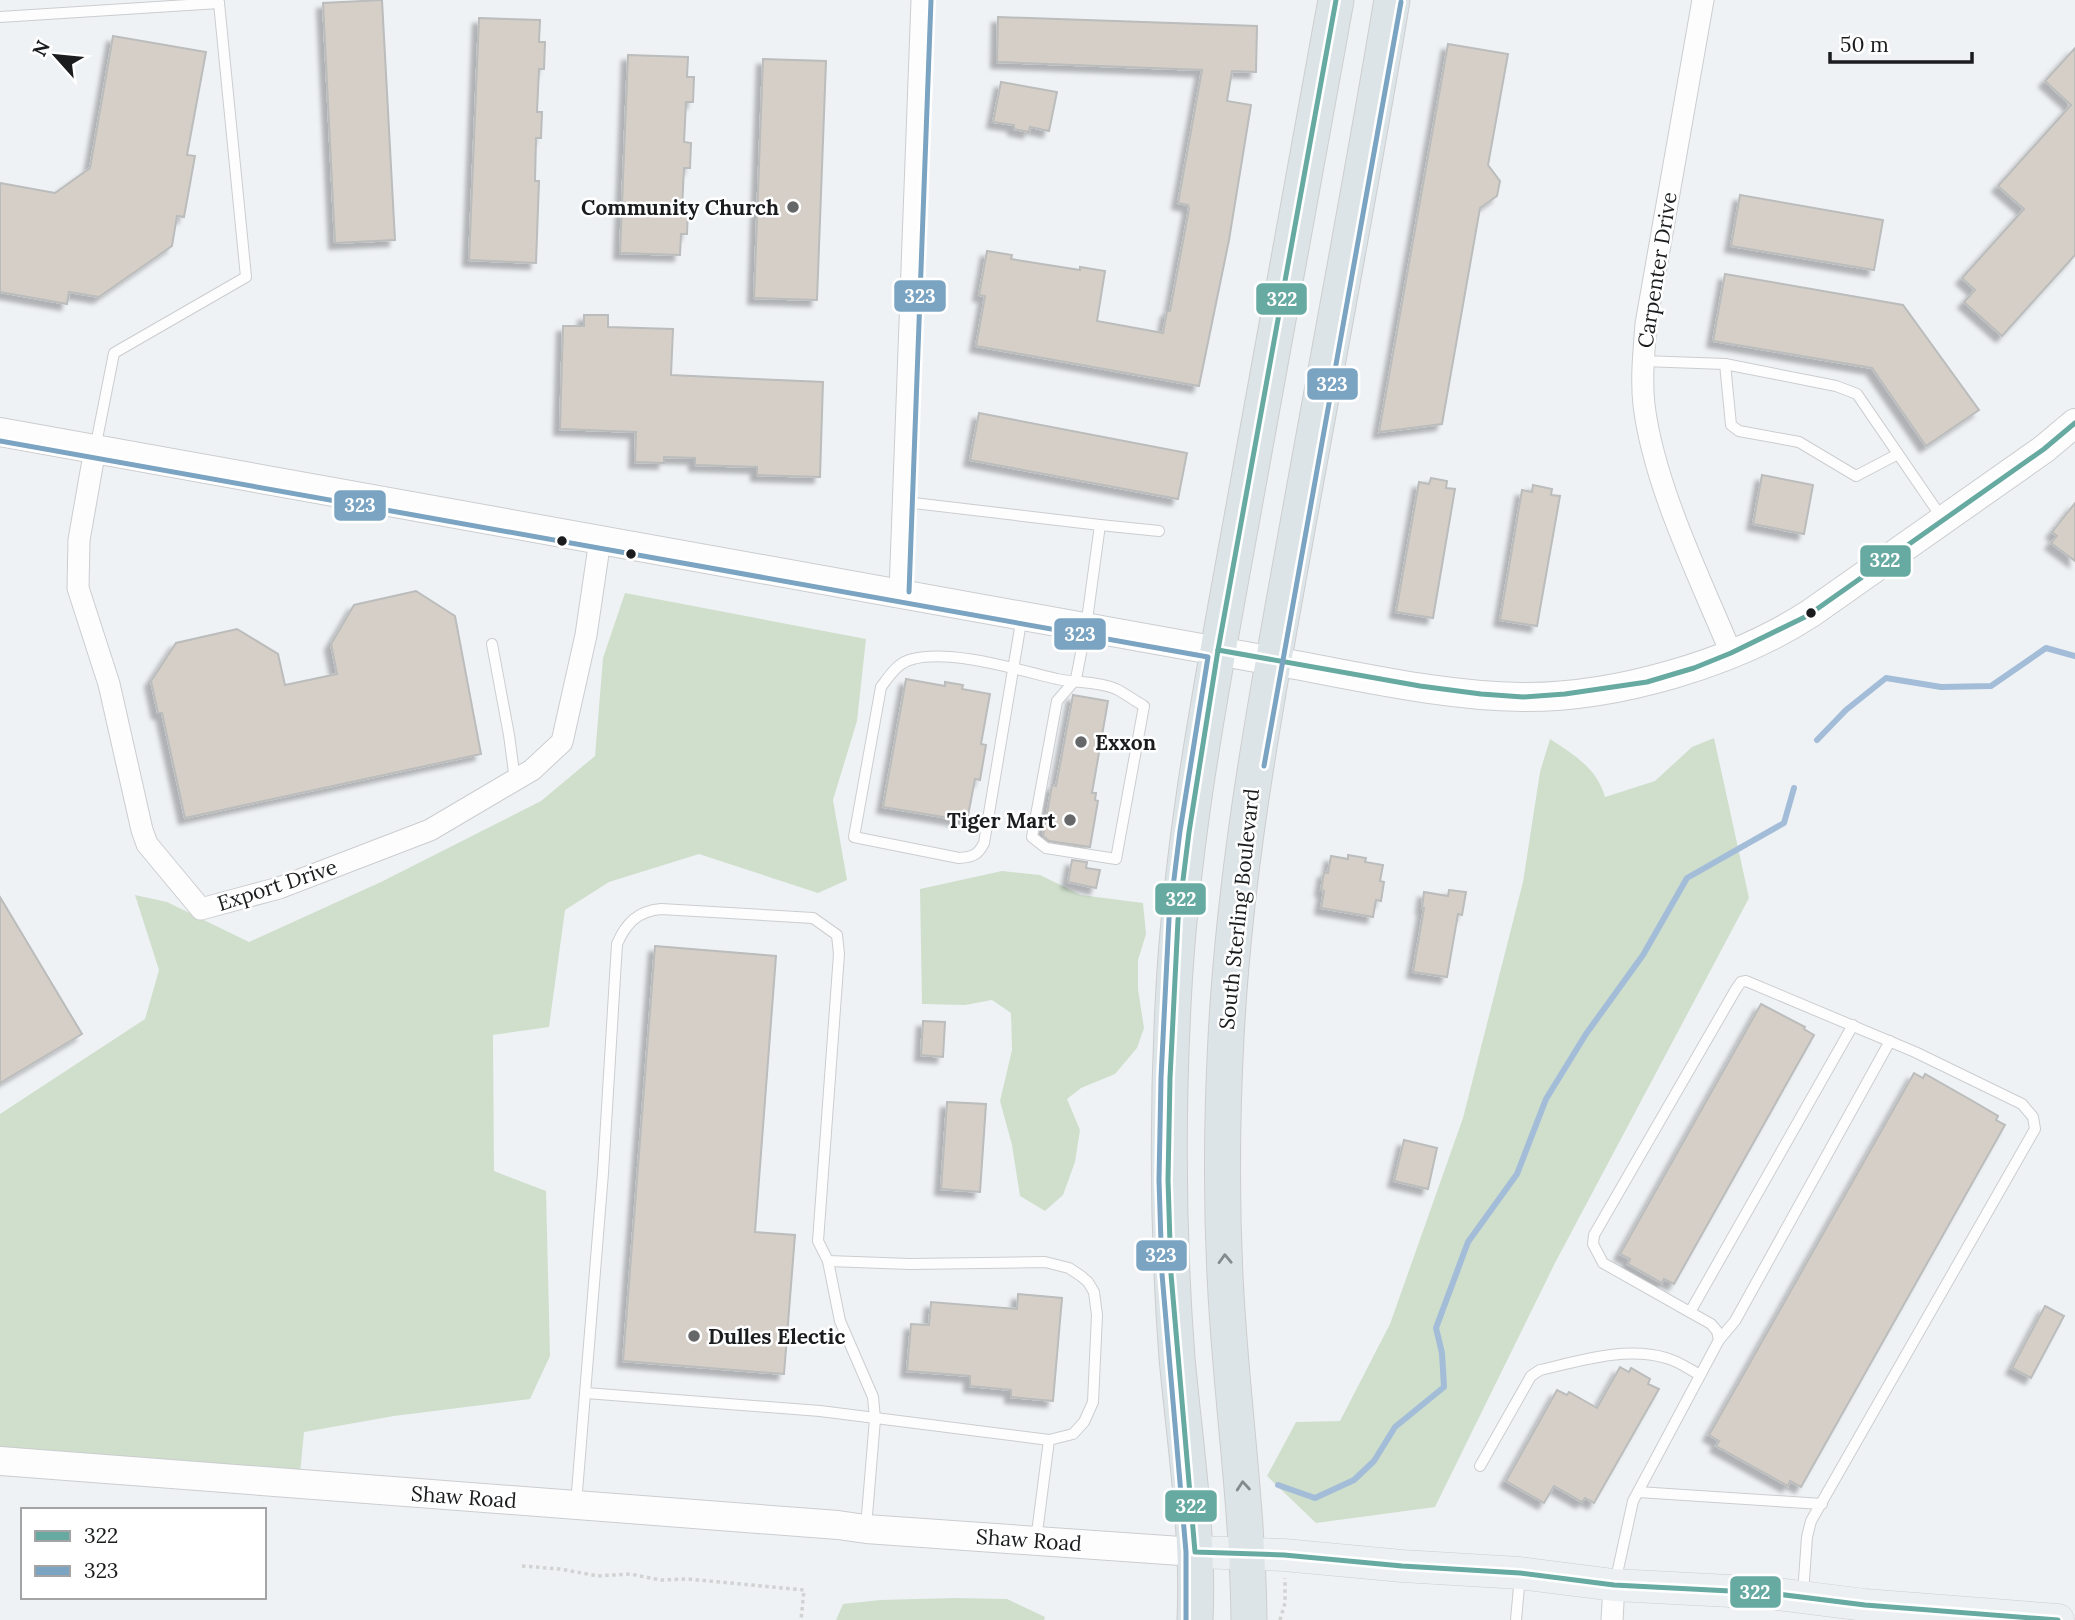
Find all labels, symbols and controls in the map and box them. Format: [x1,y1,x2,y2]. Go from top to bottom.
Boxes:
north arrow [21,21,91,91]
scale bar [1830,21,1972,65]
text: 50 m [1840,31,1889,58]
text: N [27,36,55,60]
street label: Carpenter Drive [1631,190,1683,350]
place label: Community Church [581,194,779,221]
marker: Community Church [785,199,801,215]
line badge: 323 [893,279,947,313]
line badge: 322 [1255,282,1308,316]
text: 323 [904,284,936,308]
text: 322 [1267,287,1297,311]
line badge: 323 [1306,367,1359,401]
text: 323 [1316,372,1348,396]
line badge: 323 [333,489,387,522]
text: 323 [344,493,376,517]
unlabelled marker [555,534,569,548]
line badge: 322 [1859,544,1912,578]
unlabelled marker [624,547,638,561]
text: 322 [1870,548,1900,572]
unlabelled marker [1804,606,1818,620]
line badge: 323 [1053,617,1107,651]
text: 323 [1064,622,1096,646]
place label: Exxon [1095,729,1156,756]
marker: Exxon [1073,734,1089,750]
street label: South Sterling Boulevard [1213,787,1265,1031]
place label: Tiger Mart [947,807,1056,834]
marker: Tiger Mart [1062,812,1078,828]
street label: Export Drive [214,853,340,917]
line badge: 322 [1154,882,1207,916]
text: 322 [1166,887,1196,911]
line badge: 323 [1135,1239,1188,1272]
text: 323 [1145,1243,1177,1267]
one-way arrow [1218,1253,1233,1264]
place label: Dulles Electic [708,1323,845,1350]
marker: Dulles Electic [686,1328,702,1344]
street label: Shaw Road [410,1480,518,1514]
one-way arrow [1236,1480,1251,1491]
line badge: 322 [1164,1489,1218,1523]
text: 322 [1176,1494,1206,1518]
legend [21,1508,266,1599]
text: 322 [84,1522,118,1549]
street label: Shaw Road [975,1523,1083,1557]
text: 323 [84,1557,118,1584]
line badge: 322 [1729,1575,1782,1609]
text: 322 [1740,1580,1770,1604]

